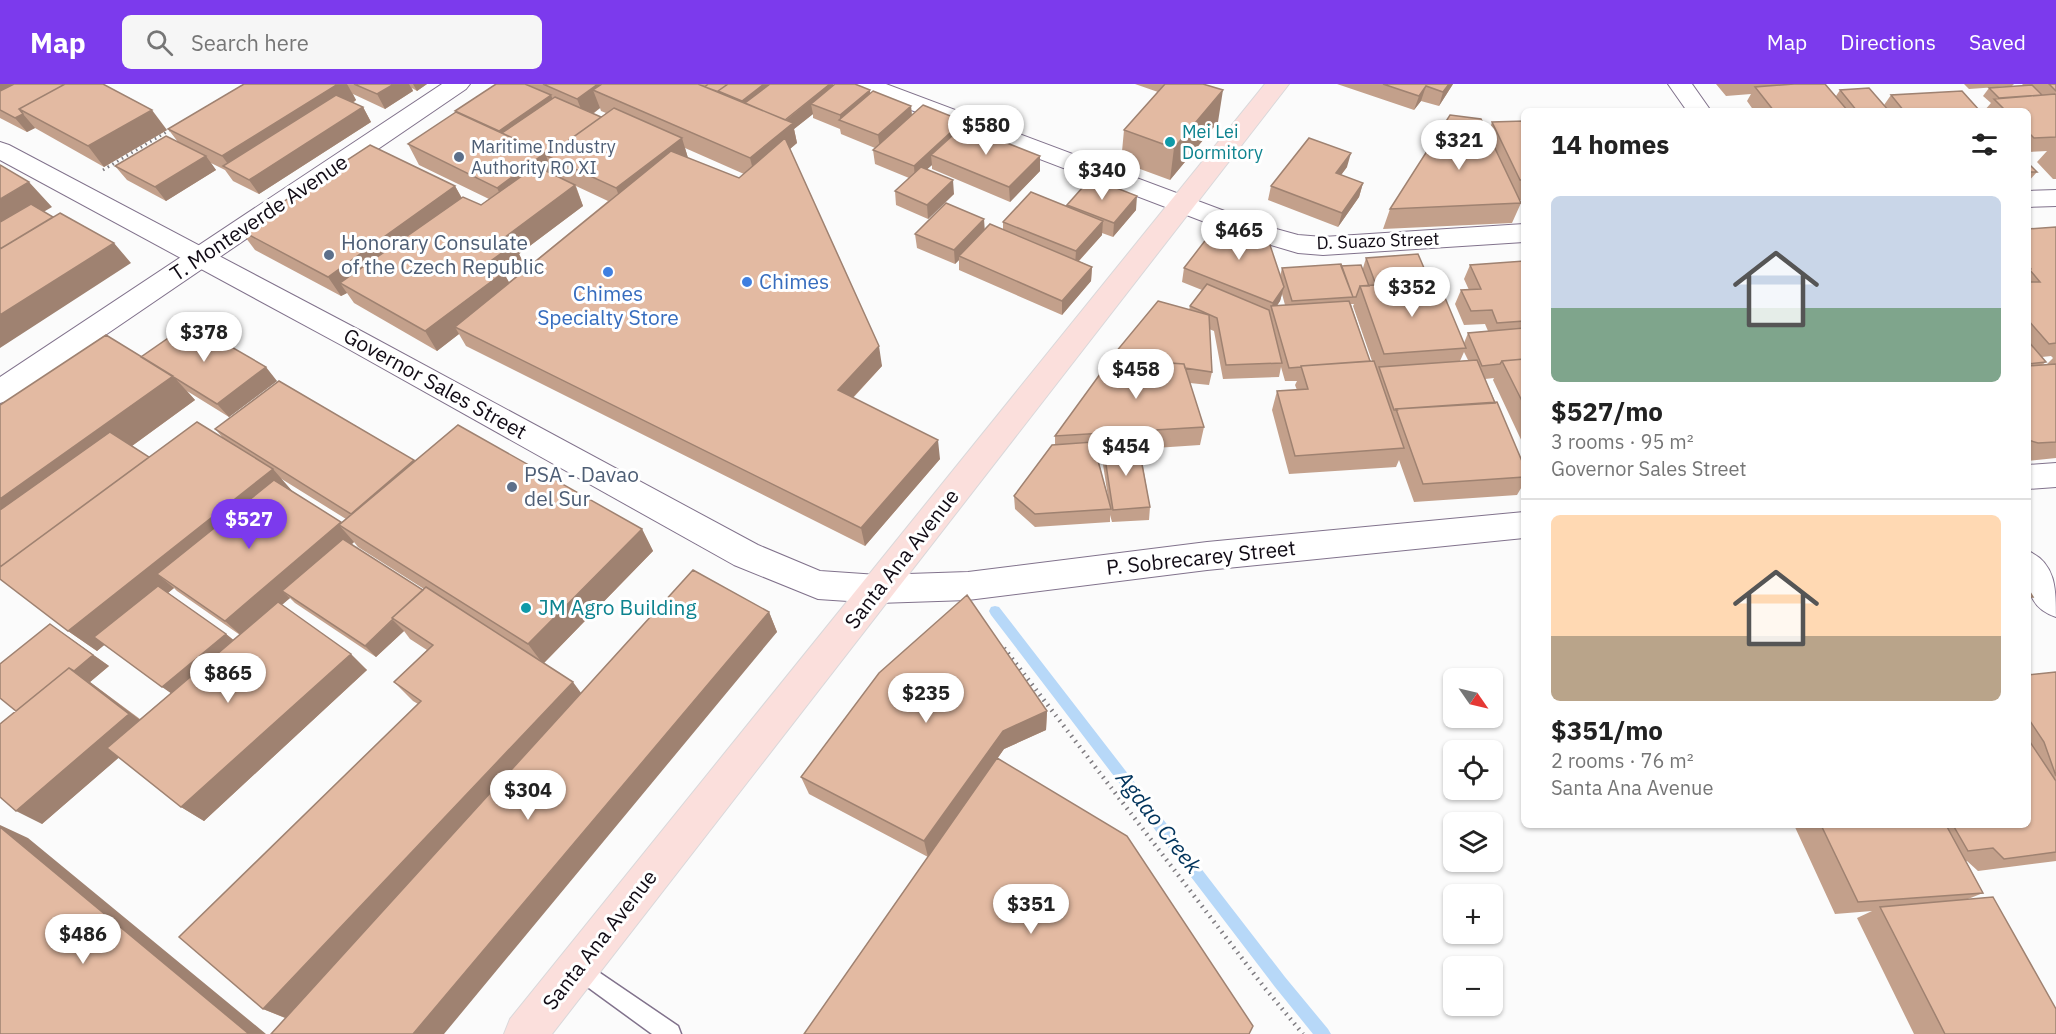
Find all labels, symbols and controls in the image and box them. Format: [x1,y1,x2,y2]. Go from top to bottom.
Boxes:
search box [122,15,542,69]
text: Map [30,24,86,61]
icon: search [143,26,176,59]
text: Search here [191,28,309,57]
text: Map [1767,28,1807,56]
text: Directions [1840,28,1936,56]
text: Saved [1969,28,2026,56]
pin: $580 [950,105,1022,156]
text: $580 [962,111,1010,138]
place label: Mei Lei Dormitory [1182,120,1263,164]
pin: $321 [1423,120,1495,171]
text: $321 [1435,126,1483,153]
text: 14 homes [1551,127,1669,161]
icon: filters [1968,128,2001,161]
place label: Maritime Industry Authority RO XI [471,135,616,179]
marker: Mei Lei Dormitory [1163,135,1177,149]
street label: T. Monteverde Avenue [164,147,353,287]
marker: Maritime Industry Authority RO XI [452,150,466,164]
pin: $340 [1066,150,1138,201]
text: $340 [1078,156,1126,183]
pin: $465 [1203,210,1275,261]
text: $465 [1215,216,1263,243]
street label: D. Suazo Street [1316,227,1440,254]
place label: Honorary Consulate of the Czech Republic [341,228,544,280]
icon: home [1722,235,1830,343]
marker: Honorary Consulate of the Czech Republic [322,248,336,262]
marker: Chimes Specialty Store [601,265,615,279]
place label: Chimes [759,267,829,295]
pin: $352 [1376,267,1448,318]
text: $352 [1388,273,1436,300]
marker: Chimes [740,275,754,289]
place label: Chimes Specialty Store [537,279,679,331]
pin: $378 [168,312,240,363]
text: $378 [180,318,228,345]
street label: Governor Sales Street [339,321,532,445]
pin: $458 [1100,349,1172,400]
text: $458 [1112,355,1160,382]
text: $527/mo [1551,394,1663,428]
pin: $454 [1090,426,1162,477]
text: 3 rooms · 95 m² [1551,428,1694,455]
text: $454 [1102,432,1150,459]
text: Governor Sales Street [1551,455,1747,482]
place label: PSA - Davao del Sur [524,460,639,512]
marker: PSA - Davao del Sur [505,480,519,494]
street label: Santa Ana Avenue [838,483,965,634]
pin: $527 [213,499,285,550]
text: $527 [225,505,273,532]
street label: P. Sobrecarey Street [1105,533,1297,581]
icon: home [1722,554,1830,662]
place label: JM Agro Building [538,593,697,621]
marker: JM Agro Building [519,601,533,615]
pin: $865 [192,653,264,704]
text: $865 [204,659,252,686]
north arrow [1443,668,1503,728]
map controls [1443,668,1503,1016]
pin: $235 [890,673,962,724]
text: $235 [902,679,950,706]
text: $351/mo [1551,713,1663,747]
button: locate [1443,740,1503,800]
text: 2 rooms · 76 m² [1551,747,1694,774]
water label: Agdao Creek [1110,764,1209,879]
pin: $304 [492,770,564,821]
text: Santa Ana Avenue [1551,774,1713,801]
text: $304 [504,776,552,803]
button: layers [1443,812,1503,872]
street label: Santa Ana Avenue [536,864,663,1015]
pin: $351 [995,884,1067,935]
button: + [1443,884,1503,944]
text: $351 [1007,890,1055,917]
pin: $486 [47,914,119,965]
text: $486 [59,920,107,947]
button: − [1443,956,1503,1016]

